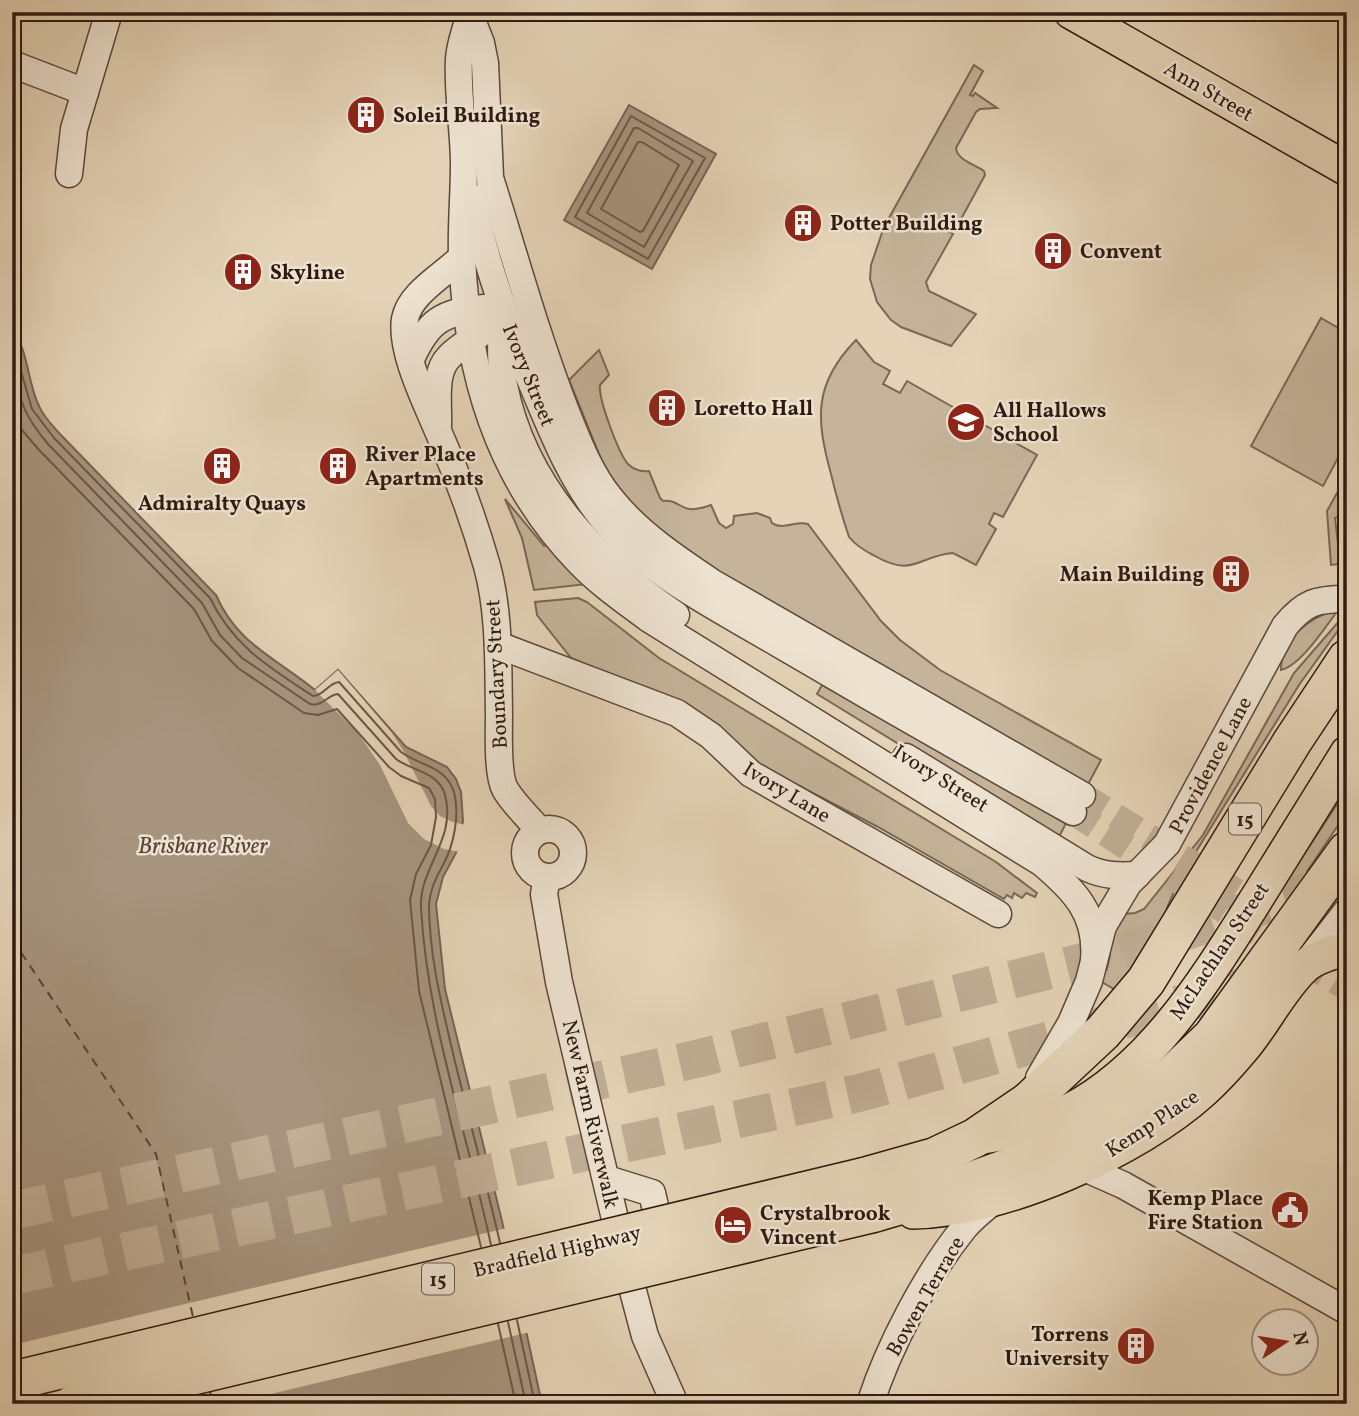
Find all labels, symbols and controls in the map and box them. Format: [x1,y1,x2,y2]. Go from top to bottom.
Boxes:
street label: Ann Street [1158,55,1258,130]
building icon: Soleil Building [345,94,387,136]
place label: Soleil Building [393,102,540,131]
building icon: Potter Building [782,202,824,244]
place label: Potter Building [830,210,983,239]
building icon: Convent [1032,230,1074,272]
place label: Convent [1080,238,1162,267]
building icon: Skyline [222,251,264,293]
place label: Skyline [270,259,345,288]
street label: Ivory Street [494,320,561,431]
building icon: Loretto Hall [646,387,688,429]
place label: Loretto Hall [694,395,813,424]
place label: All Hallows School [993,397,1106,450]
school or university icon: All Hallows School [945,401,987,443]
place label: River Place Apartments [365,441,484,494]
building icon: Admiralty Quays [201,445,243,487]
building icon: River Place Apartments [317,445,359,487]
place label: Admiralty Quays [138,490,306,519]
building icon: Main Building [1210,553,1252,595]
place label: Main Building [1060,561,1204,590]
street label: Boundary Street [479,598,516,749]
street label: Providence Lane [1163,692,1260,840]
street label: Ivory Street [887,738,994,820]
street label: Ivory Lane [737,756,836,831]
road number: 15 [1229,804,1261,834]
water label: Brisbane River [138,831,268,863]
street label: McLachlan Street [1163,877,1277,1027]
street label: New Farm Riverwalk [554,1017,625,1212]
street label: Kemp Place [1100,1083,1205,1165]
place label: Kemp Place Fire Station [1147,1185,1263,1238]
public building icon: Kemp Place Fire Station [1269,1189,1311,1231]
place label: Crystalbrook Vincent [760,1200,891,1253]
hotel icon: Crystalbrook Vincent [712,1204,754,1246]
street label: Bradfield Highway [470,1219,645,1286]
street label: Bowen Terrace [880,1231,972,1362]
road number: 15 [422,1264,454,1294]
north arrow [1250,1308,1320,1378]
place label: Torrens University [1005,1321,1109,1374]
building icon: Torrens University [1115,1325,1157,1367]
text: N [1286,1329,1314,1349]

